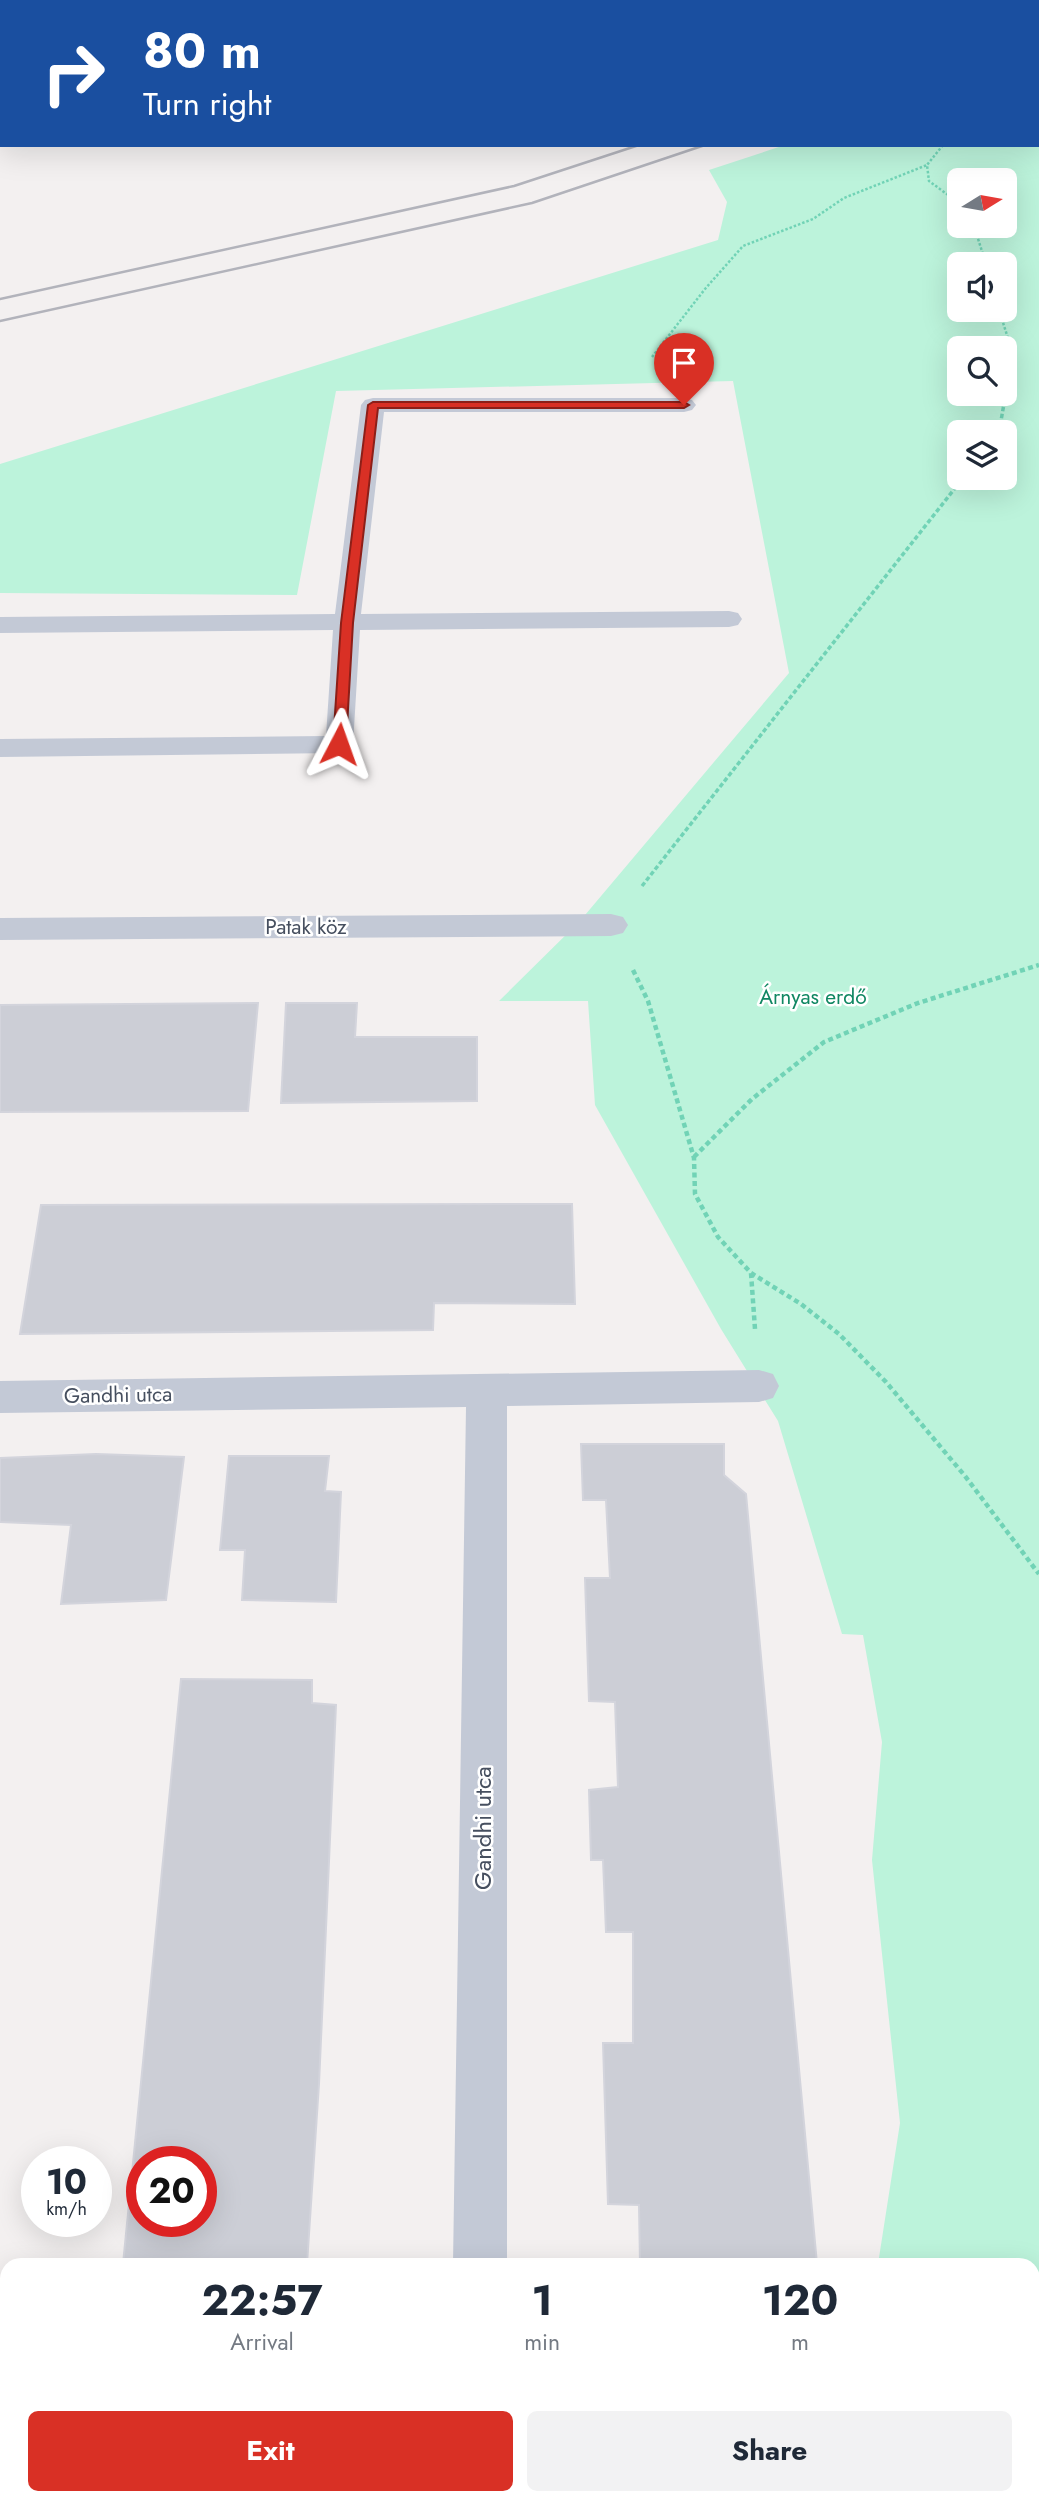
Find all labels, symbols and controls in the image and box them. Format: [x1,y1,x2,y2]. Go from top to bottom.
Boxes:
text: 80 m [143,16,261,86]
icon: right [28,28,119,119]
text: Turn right [143,81,272,127]
north arrow [947,168,1017,238]
map controls [947,168,1017,490]
button: sound [947,252,1017,322]
pin [654,333,714,405]
button: search [947,336,1017,406]
icon: arrive [665,344,703,382]
button: layers [947,420,1017,490]
position arrow [302,707,376,781]
street label: Patak köz [265,912,347,942]
park label: Árnyas erdő [759,982,867,1012]
street label: Gandhi utca [64,1379,172,1411]
street label: Gandhi utca [465,1766,500,1890]
speed limit sign: 20 [126,2146,217,2237]
text: 10 [46,2157,87,2207]
text: km/h [46,2196,87,2222]
text: 22:57 [202,2270,323,2331]
text: 1 [531,2270,553,2331]
text: 120 [762,2270,838,2331]
text: Arrival [230,2325,294,2359]
text: min [524,2325,560,2359]
text: m [791,2325,809,2359]
button: Exit [28,2411,513,2491]
button: Share [527,2411,1012,2491]

